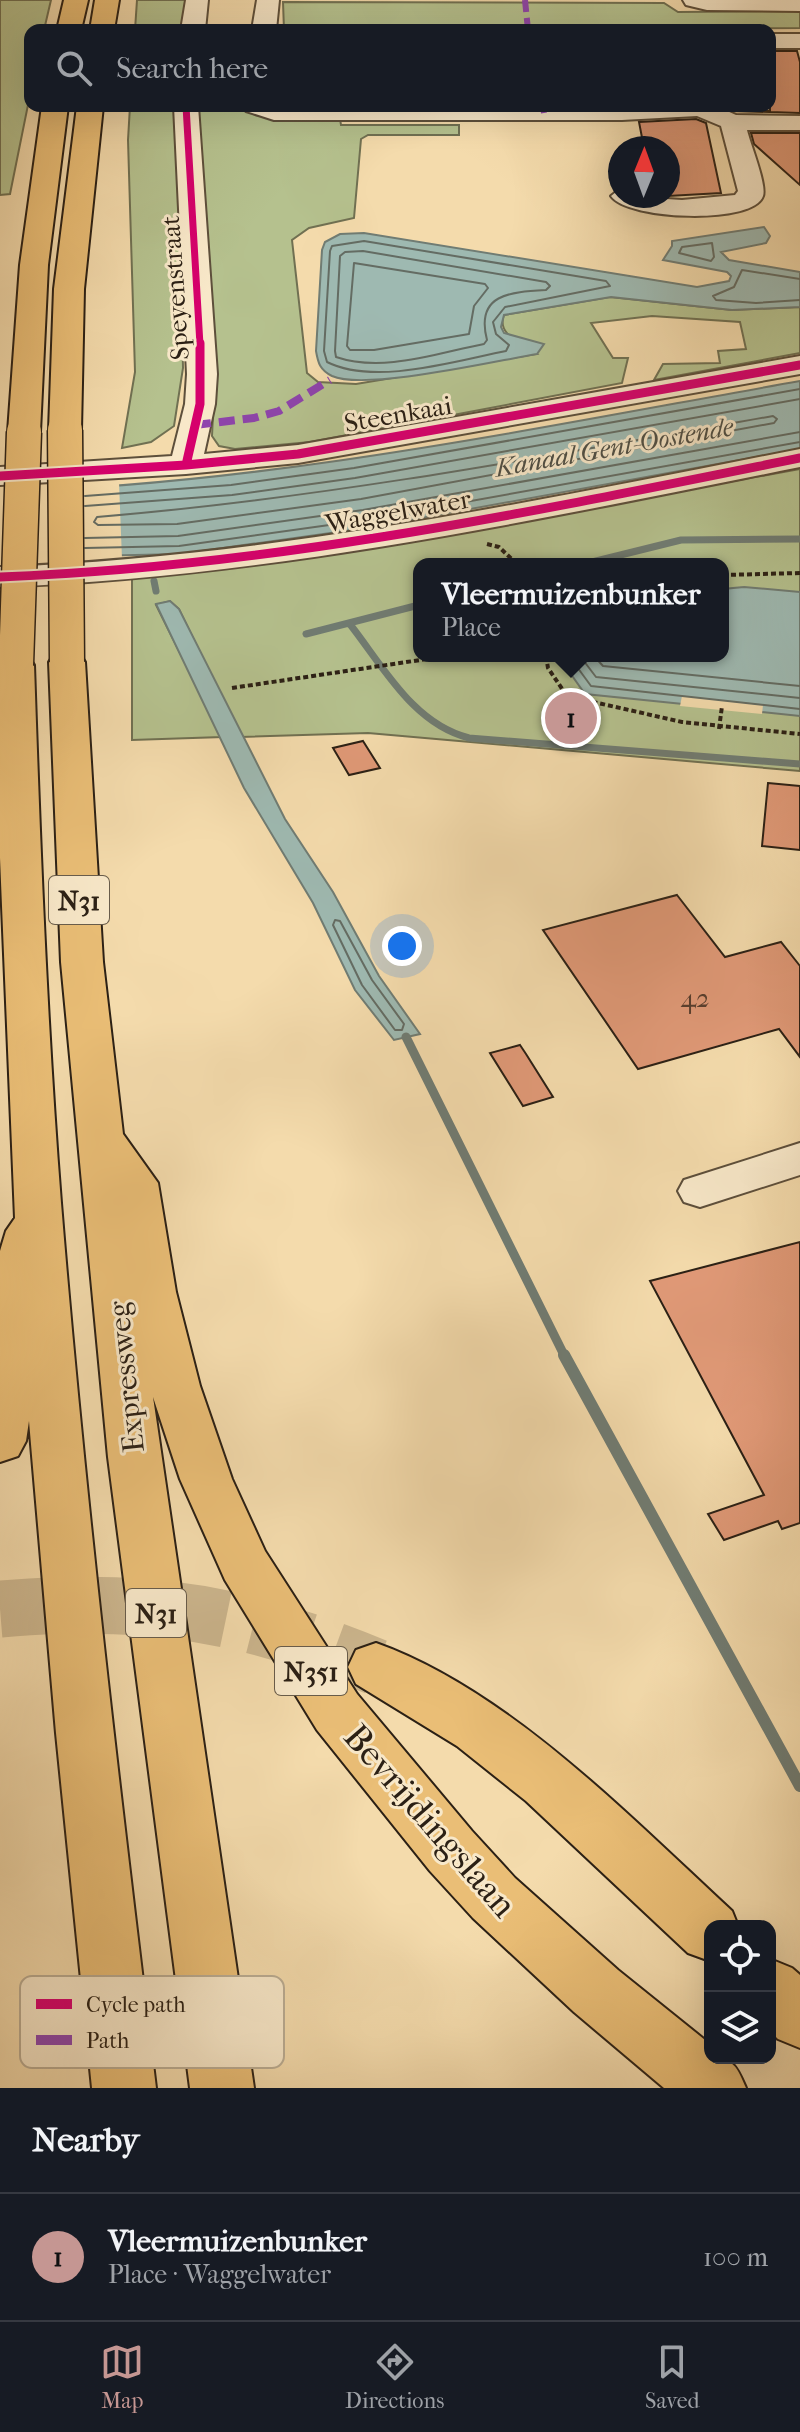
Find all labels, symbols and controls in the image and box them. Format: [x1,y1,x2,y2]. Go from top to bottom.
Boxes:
search box [24,24,776,112]
icon: search [52,46,96,90]
text: Search here [116,51,268,86]
north arrow [608,136,680,208]
street label: Speyenstraat [155,214,196,361]
street label: Steenkaai [342,390,455,439]
water label: Kanaal Gent-Oostende [491,411,737,484]
street label: Waggelwater [322,483,473,540]
popup [413,558,729,662]
text: Vleermuizenbunker [442,577,700,612]
text: Place [442,612,501,643]
pin: 1 [545,688,597,748]
road number: N31 [49,876,109,924]
your location [382,926,422,966]
house number: 42 [681,983,709,1014]
street label: Expressweg [101,1298,152,1454]
road number: N31 [126,1589,186,1637]
road number: N351 [275,1647,347,1695]
street label: Bevrijdingslaan [335,1716,525,1926]
map controls [704,1920,776,2064]
button: locate [704,1920,776,1992]
legend [20,1976,284,2068]
text: Cycle path [86,1992,186,2018]
button: layers [704,1992,776,2064]
text: Path [86,2028,130,2054]
text: Nearby [32,2120,139,2160]
text: Vleermuizenbunker [108,2224,367,2259]
text: 1 [53,2242,63,2273]
text: 100 m [703,2242,768,2273]
text: Place · Waggelwater [108,2259,331,2290]
tab: Map [100,2340,144,2414]
tab: Directions [345,2340,444,2414]
tab: Saved [645,2340,700,2414]

